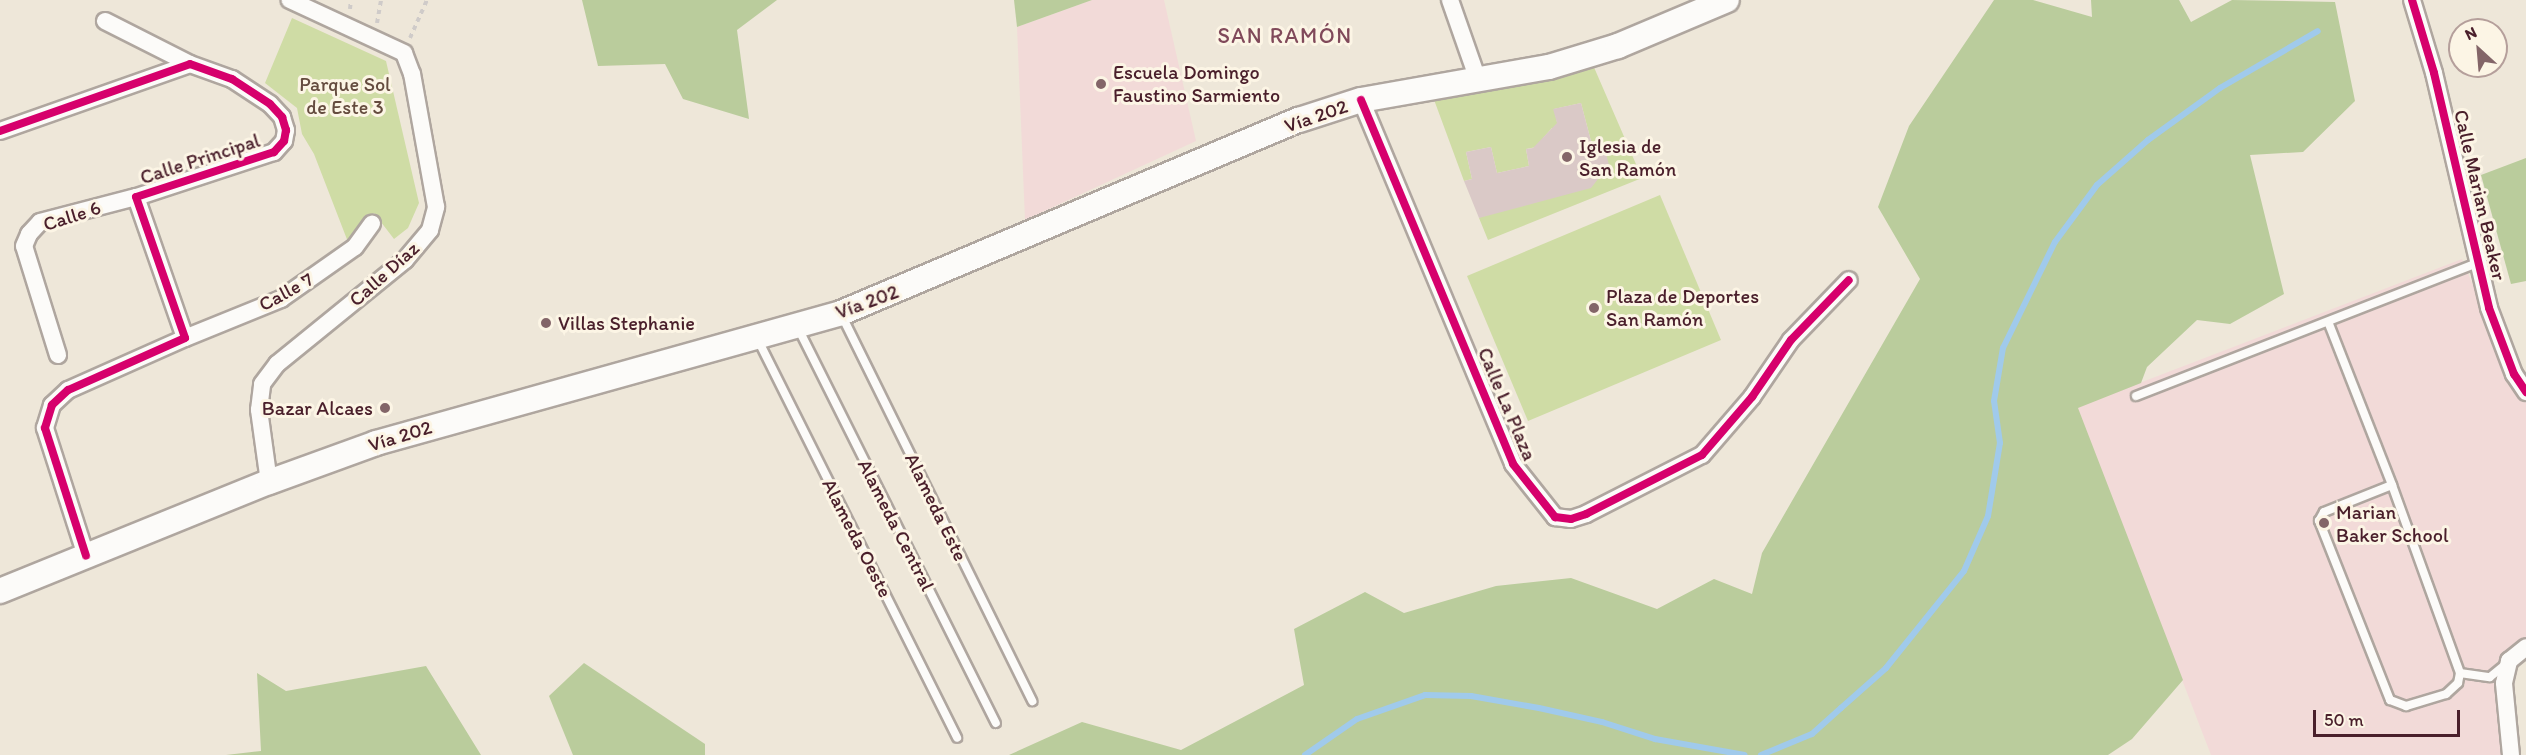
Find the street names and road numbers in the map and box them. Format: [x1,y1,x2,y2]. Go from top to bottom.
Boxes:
street label: Vía 202 [1281,94,1351,138]
street label: Calle Marian Beaker [2449,108,2511,282]
street label: Calle Principal [137,128,263,190]
street label: Calle 6 [40,195,104,237]
street label: Calle Díaz [344,236,424,312]
street label: Calle 7 [255,267,317,317]
street label: Vía 202 [832,280,902,324]
street label: Calle La Plaza [1472,344,1542,464]
street label: Vía 202 [365,415,435,457]
street label: Alameda Este [900,449,972,565]
street label: Alameda Central [852,455,940,595]
street label: Alameda Oeste [817,475,897,601]

